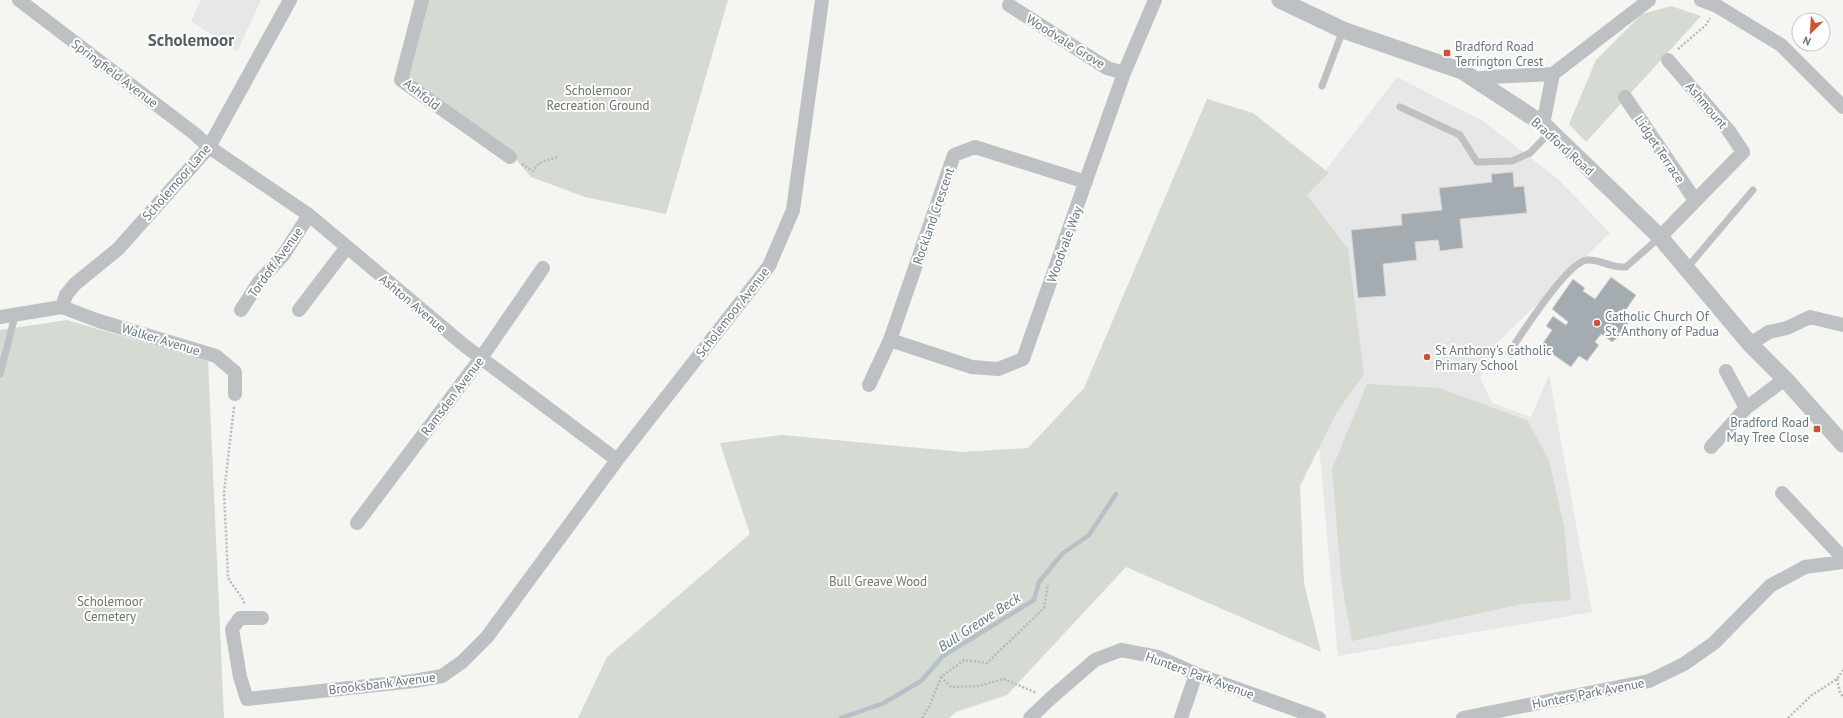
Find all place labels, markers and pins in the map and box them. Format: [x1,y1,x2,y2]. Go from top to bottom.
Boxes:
place label: Bradford Road Terrington Crest [1455,38,1544,70]
marker: Bradford Road Terrington Crest [1442,48,1452,58]
place label: Catholic Church Of St. Anthony of Padua [1605,308,1719,340]
marker: Catholic Church Of St. Anthony of Padua [1592,318,1602,328]
place label: St Anthony's Catholic Primary School [1435,342,1552,374]
marker: St Anthony's Catholic Primary School [1422,352,1432,362]
place label: Bradford Road May Tree Close [1727,414,1809,446]
marker: Bradford Road May Tree Close [1812,424,1822,434]

